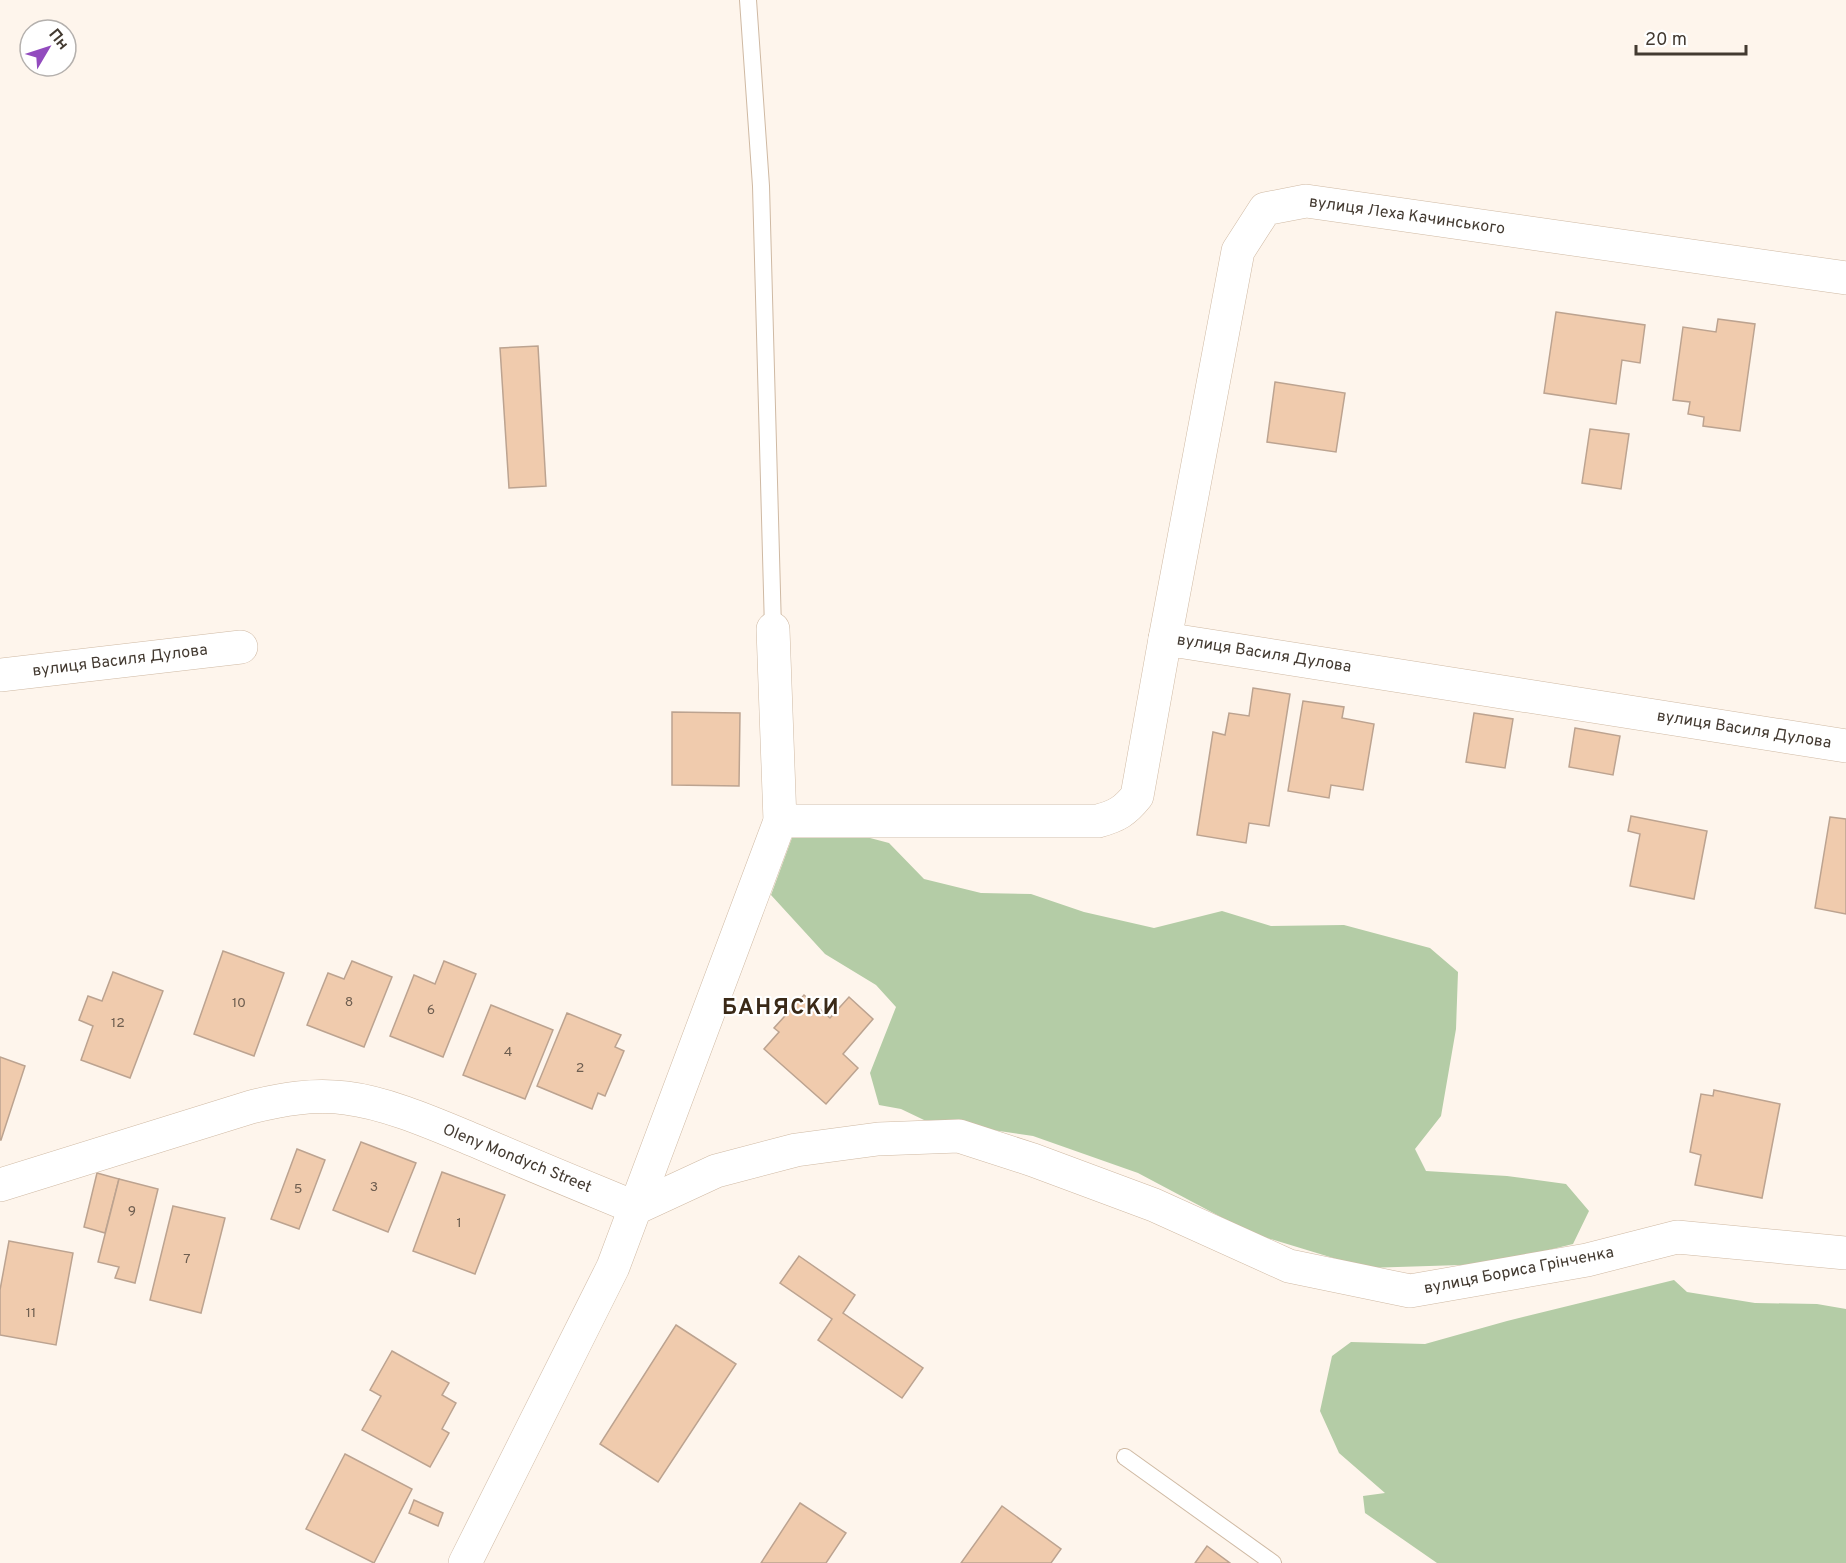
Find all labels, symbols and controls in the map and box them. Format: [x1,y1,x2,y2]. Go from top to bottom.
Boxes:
north arrow [18,18,78,78]
scale bar [1636,18,1746,56]
text: Пн [44,25,73,55]
text: 20 m [1645,29,1687,52]
street label: вулиця Леха Качинського [1308,192,1506,240]
street label: вулиця Василя Дулова [1175,630,1353,678]
street label: вулиця Василя Дулова [31,640,209,682]
street label: вулиця Василя Дулова [1655,706,1833,754]
house number: 8 [345,994,353,1011]
house number: 10 [232,995,246,1012]
district label: БАНЯСКИ [722,995,840,1022]
house number: 6 [427,1002,435,1019]
house number: 12 [111,1015,125,1032]
house number: 4 [504,1044,512,1061]
house number: 2 [576,1060,584,1077]
street label: Oleny Mondych Street [440,1120,594,1198]
house number: 3 [370,1179,378,1196]
house number: 5 [294,1181,302,1198]
house number: 9 [128,1203,136,1220]
house number: 1 [456,1215,462,1232]
street label: вулиця Бориса Грінченка [1422,1243,1616,1299]
house number: 7 [183,1251,191,1268]
house number: 11 [26,1305,36,1322]

